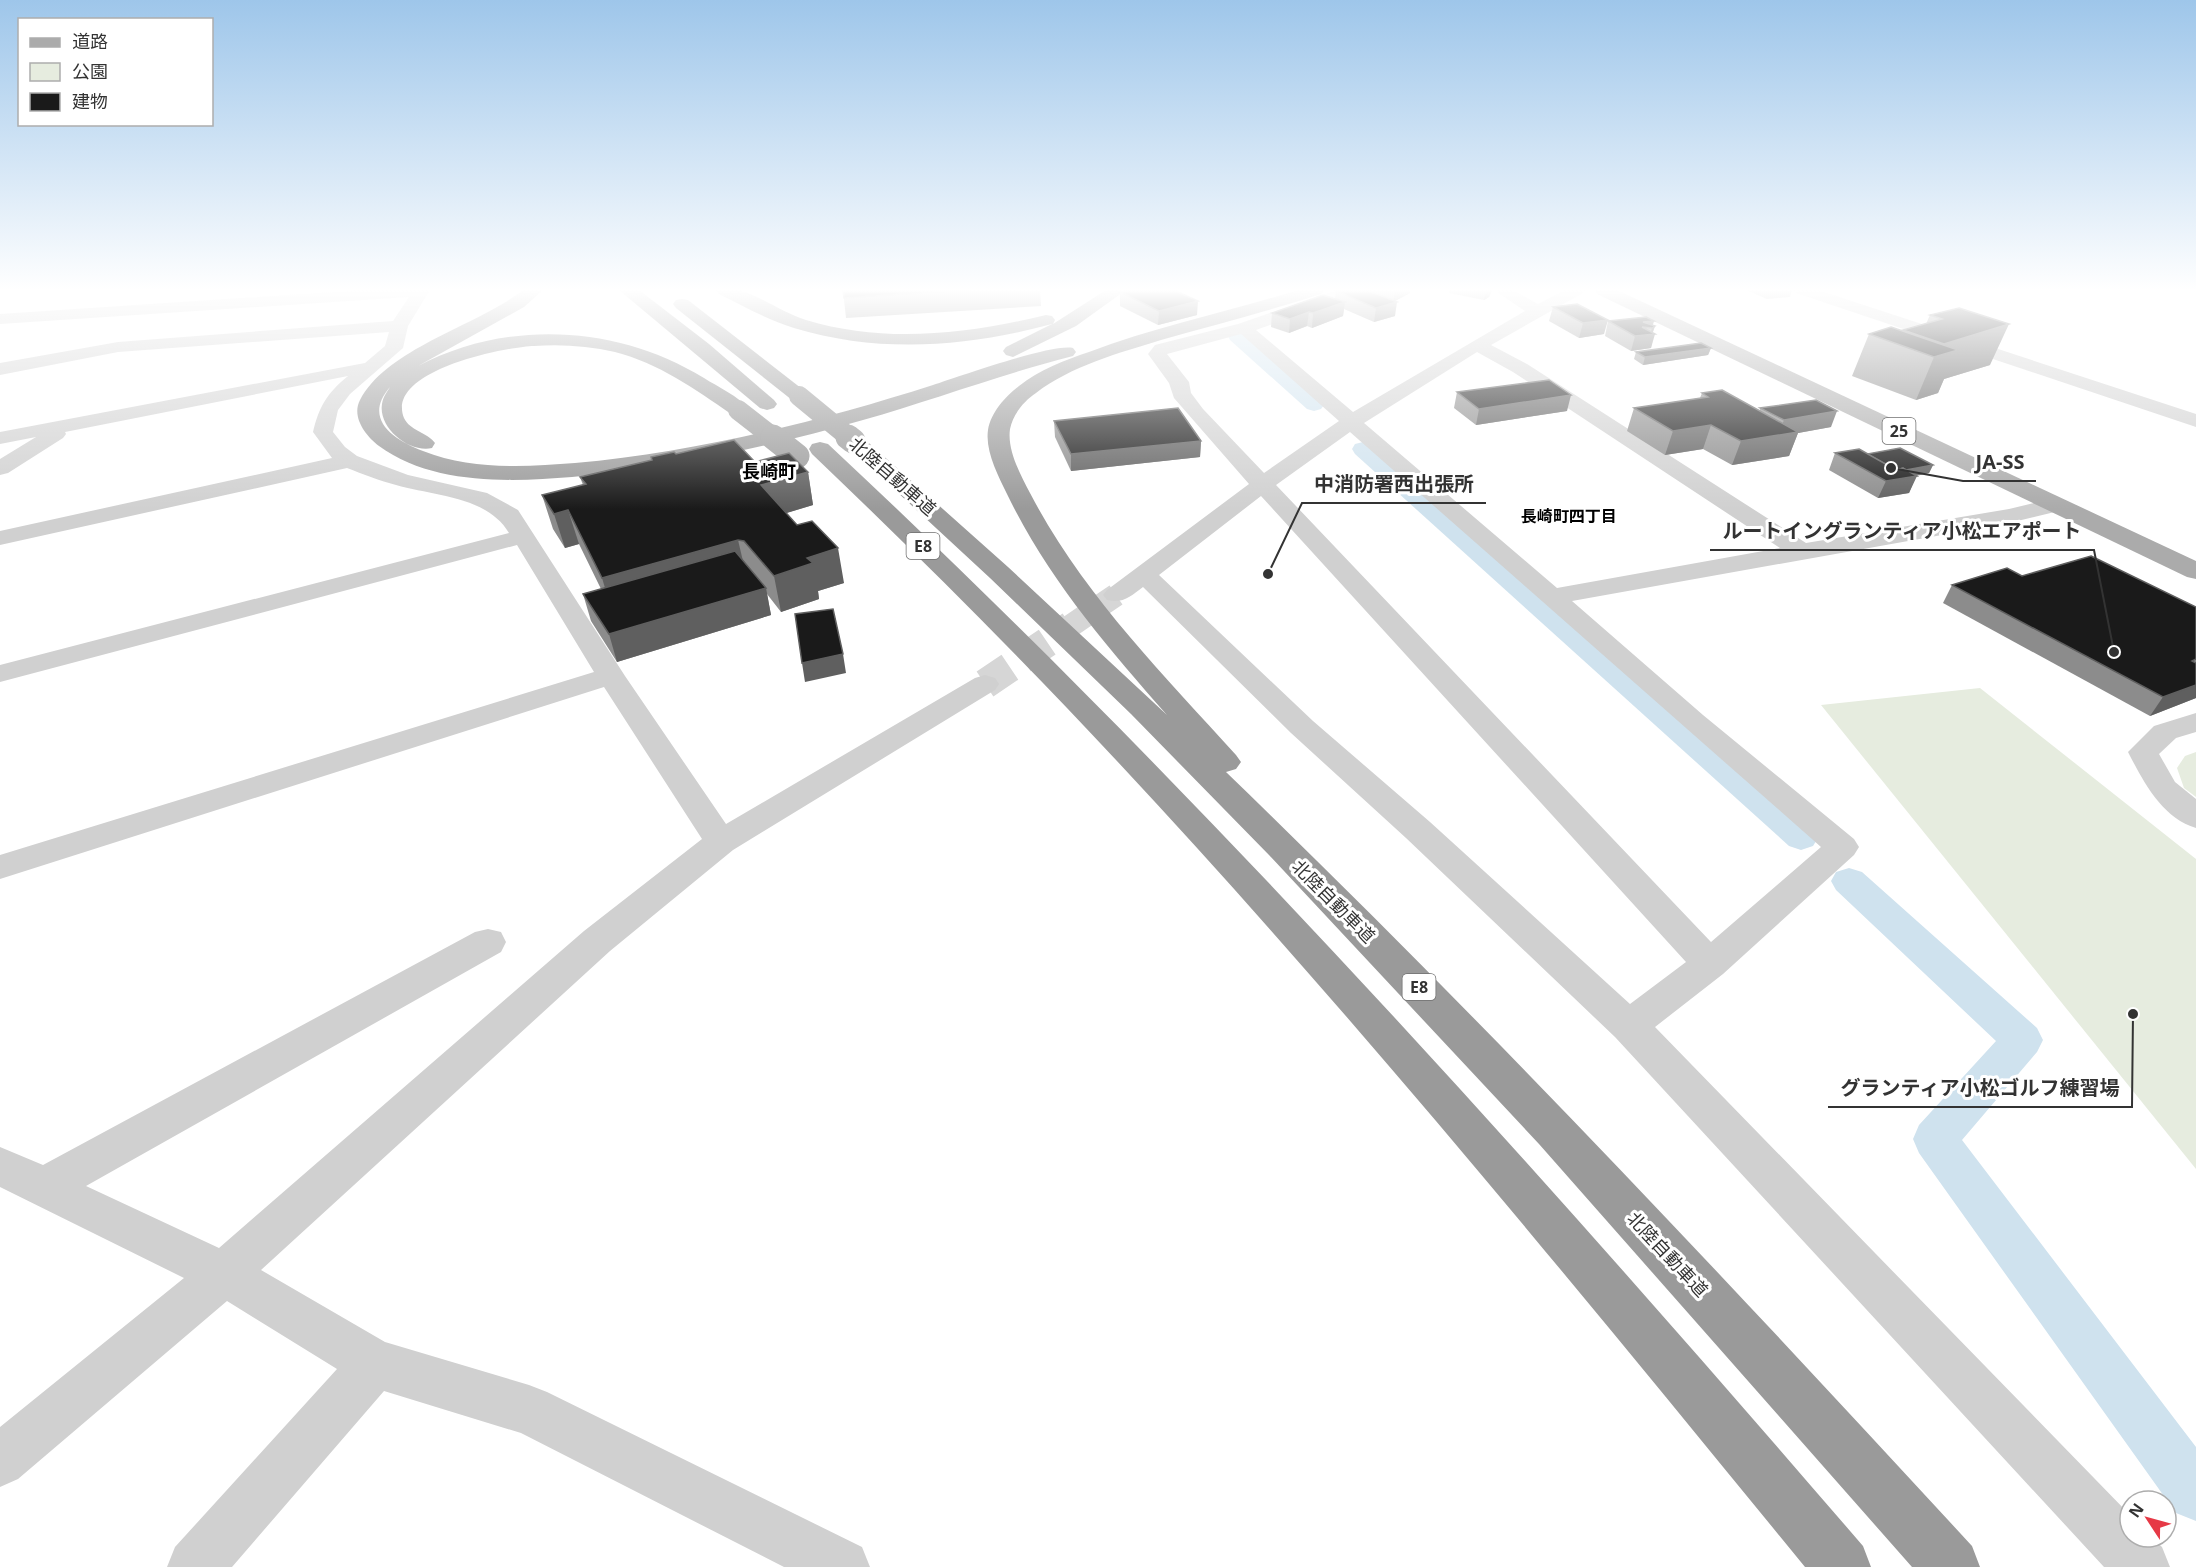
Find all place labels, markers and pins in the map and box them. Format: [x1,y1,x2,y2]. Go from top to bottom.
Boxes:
callout: JA-SS [1963,443,2036,481]
callout: 中消防署西出張所 [1302,465,1486,503]
callout: ルートイングランティア小松エアポート [1710,512,2094,550]
callout: グランティア小松ゴルフ練習場 [1828,1069,2132,1107]

